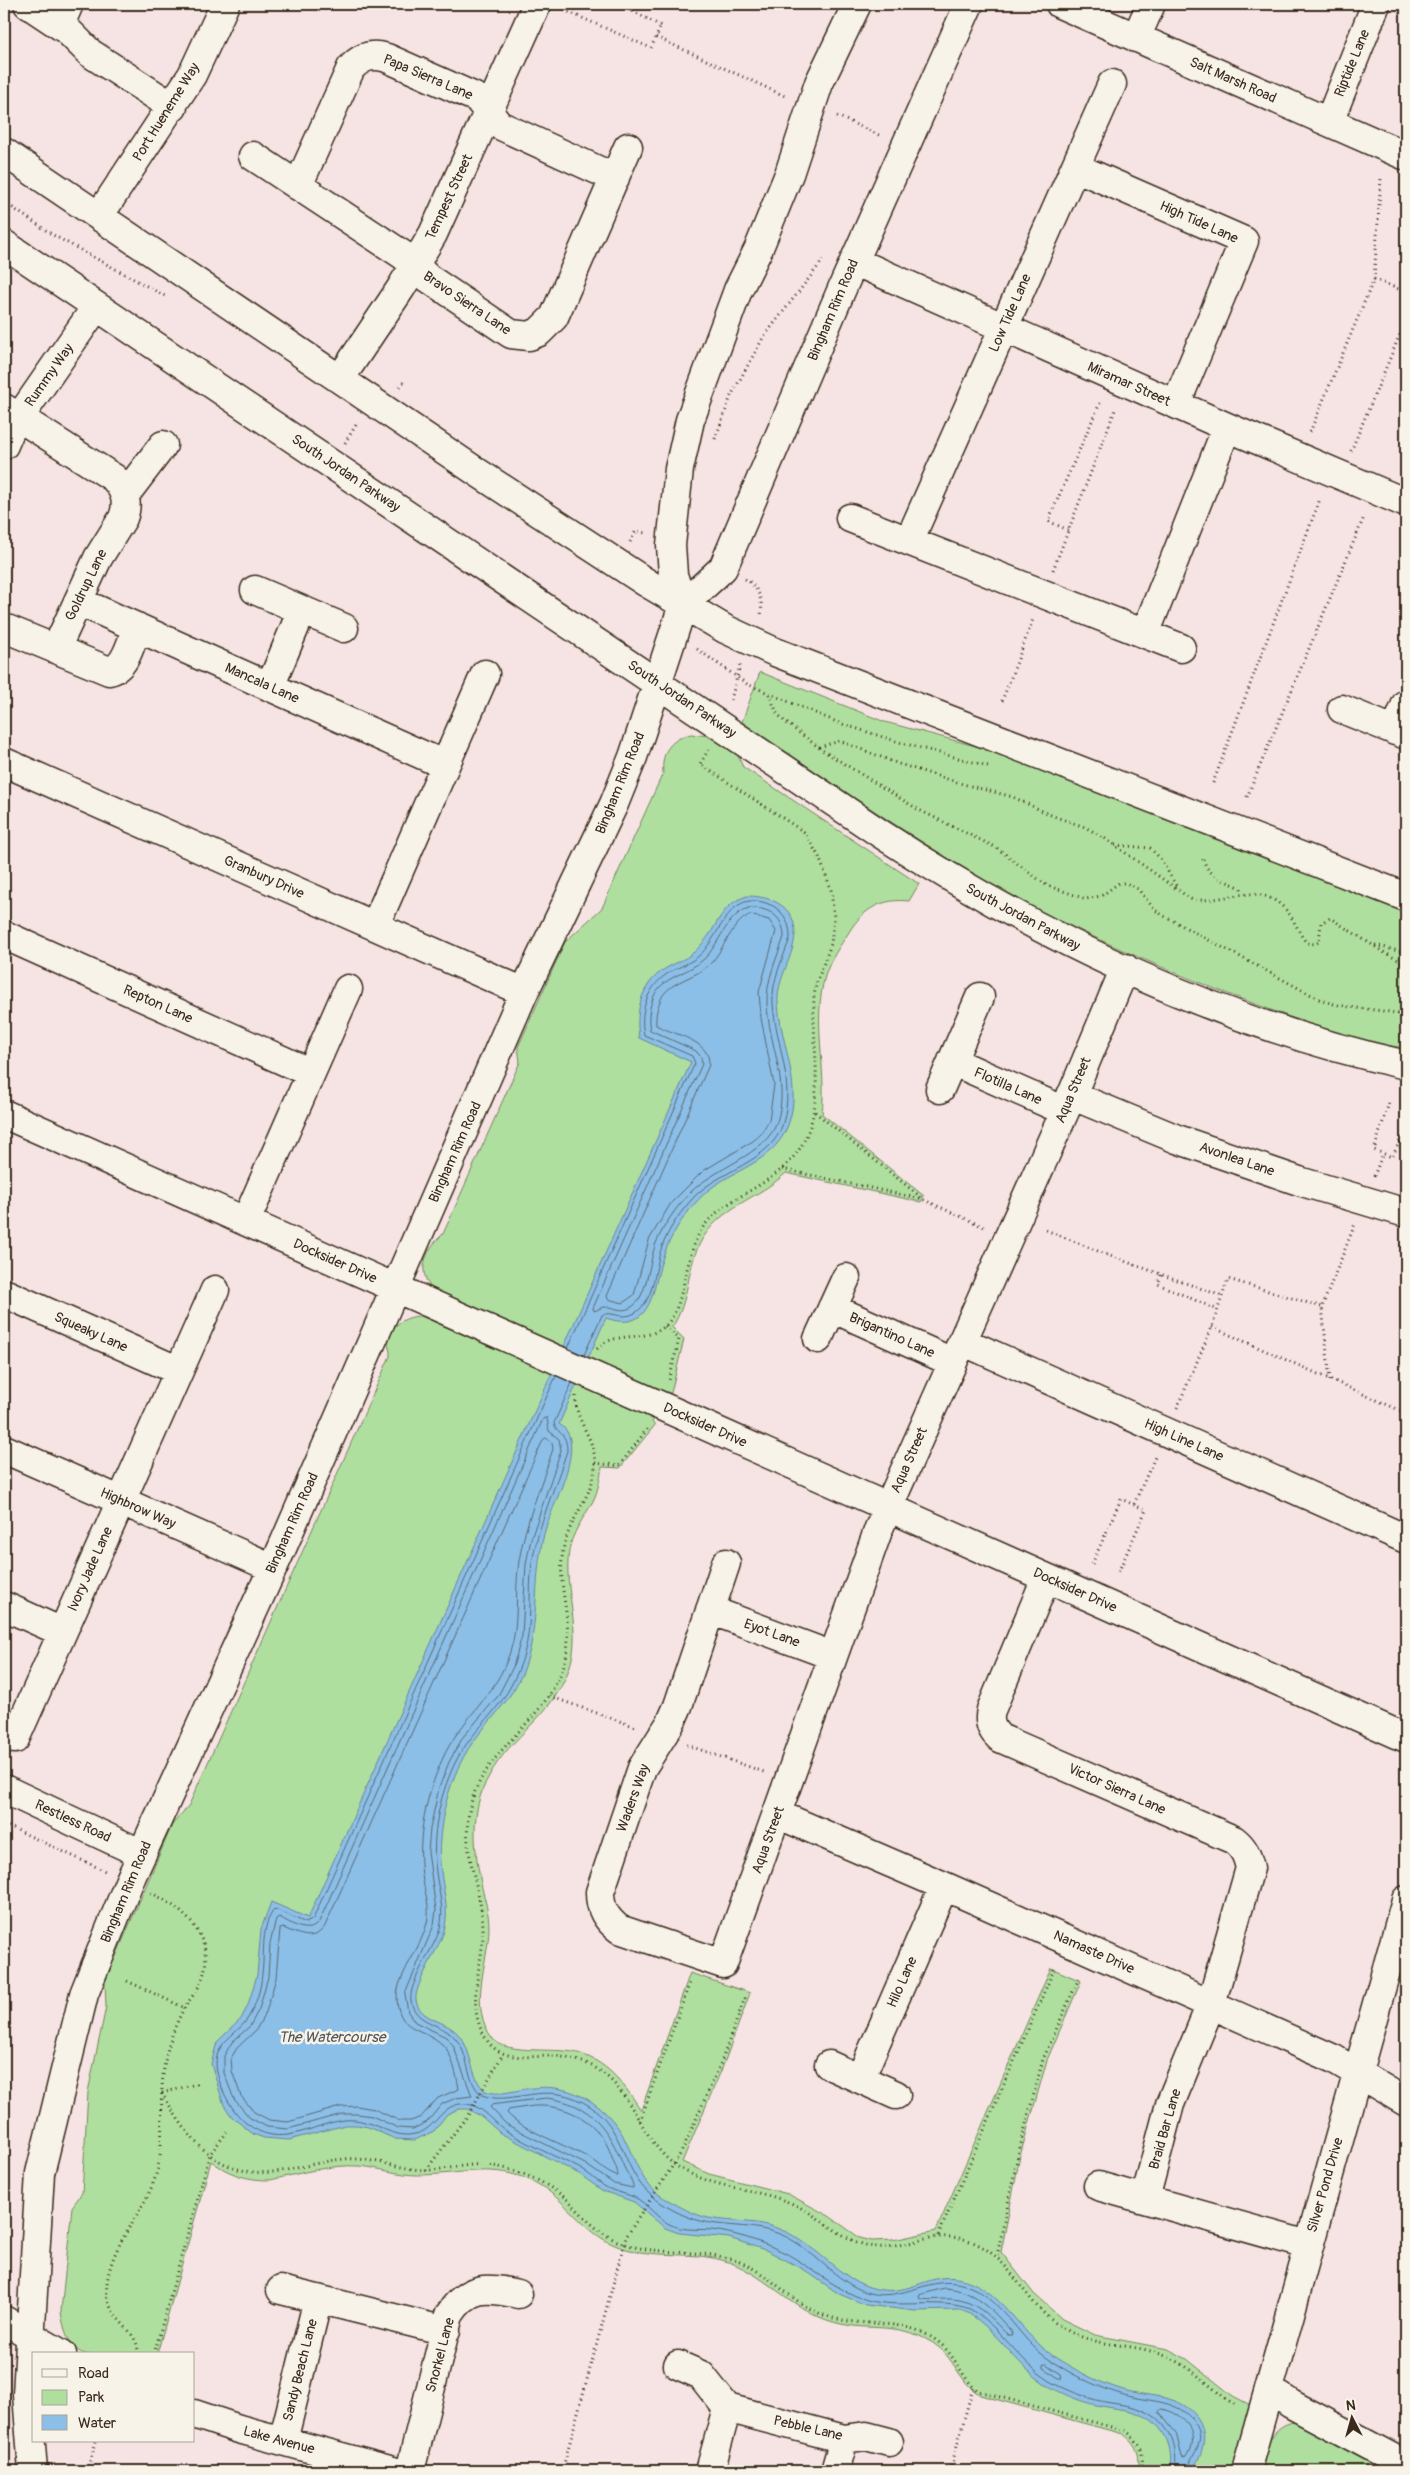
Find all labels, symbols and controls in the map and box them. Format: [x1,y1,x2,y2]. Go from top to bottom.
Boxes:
street label: Riptide Lane [1331,27,1373,99]
street label: Papa Sierra Lane [381,50,475,104]
street label: Salt Marsh Road [1187,53,1279,107]
street label: Port Hueneme Way [129,60,203,164]
street label: Tempest Street [422,151,476,243]
street label: High Tide Lane [1157,197,1241,247]
street label: Bingham Rim Road [804,257,862,363]
street label: Bravo Sierra Lane [420,267,514,339]
street label: Low Tide Lane [985,271,1035,355]
street label: Rummy Way [21,340,77,410]
street label: Miramar Street [1085,358,1173,410]
street label: South Jordan Parkway [288,430,404,516]
street label: Goldrup Lane [61,546,111,624]
street label: South Jordan Parkway [624,656,740,742]
street label: Mancala Lane [222,659,302,707]
street label: Bingham Rim Road [592,729,648,837]
street label: Granbury Drive [221,852,307,902]
street label: South Jordan Parkway [963,880,1083,954]
street label: Repton Lane [121,981,196,1027]
street label: Aqua Street [1051,1054,1095,1126]
street label: Flotilla Lane [971,1064,1045,1109]
street label: Bingham Rim Road [425,1099,485,1205]
street label: Avonlea Lane [1197,1138,1277,1180]
street label: Docksider Drive [291,1235,380,1287]
street label: Squeaky Lane [52,1308,131,1356]
street label: Brigantino Lane [847,1309,938,1361]
street label: Docksider Drive [661,1399,750,1451]
street label: High Line Lane [1142,1415,1226,1465]
street label: Aqua Street [887,1424,931,1496]
street label: Bingham Rim Road [262,1470,322,1576]
street label: Highbrow Way [98,1484,178,1532]
street label: Ivory Jade Lane [64,1524,116,1614]
street label: Docksider Drive [1031,1564,1120,1616]
street label: Eyot Lane [742,1615,802,1651]
street label: Victor Sierra Lane [1066,1760,1169,1818]
street label: Waders Way [613,1762,653,1834]
street label: Restless Road [32,1796,114,1846]
street label: Aqua Street [748,1804,788,1876]
street label: Bingham Rim Road [97,1839,155,1945]
street label: Namaste Drive [1051,1927,1137,1977]
street label: Hilo Lane [883,1954,921,2010]
water label: The Watercourse [279,2028,387,2047]
street label: Braid Bar Lane [1145,2087,1185,2171]
street label: Silver Pond Drive [1303,2135,1347,2234]
street label: Snorkel Lane [422,2316,458,2394]
street label: Sandy Beach Lane [279,2317,321,2423]
legend [32,2352,195,2442]
text: Road [78,2364,109,2383]
text: Park [78,2388,105,2407]
north arrow [1328,2392,1378,2442]
text: N [1345,2397,1356,2415]
street label: Pebble Lane [772,2412,844,2444]
text: Water [78,2414,117,2433]
street label: Lake Avenue [241,2422,317,2458]

